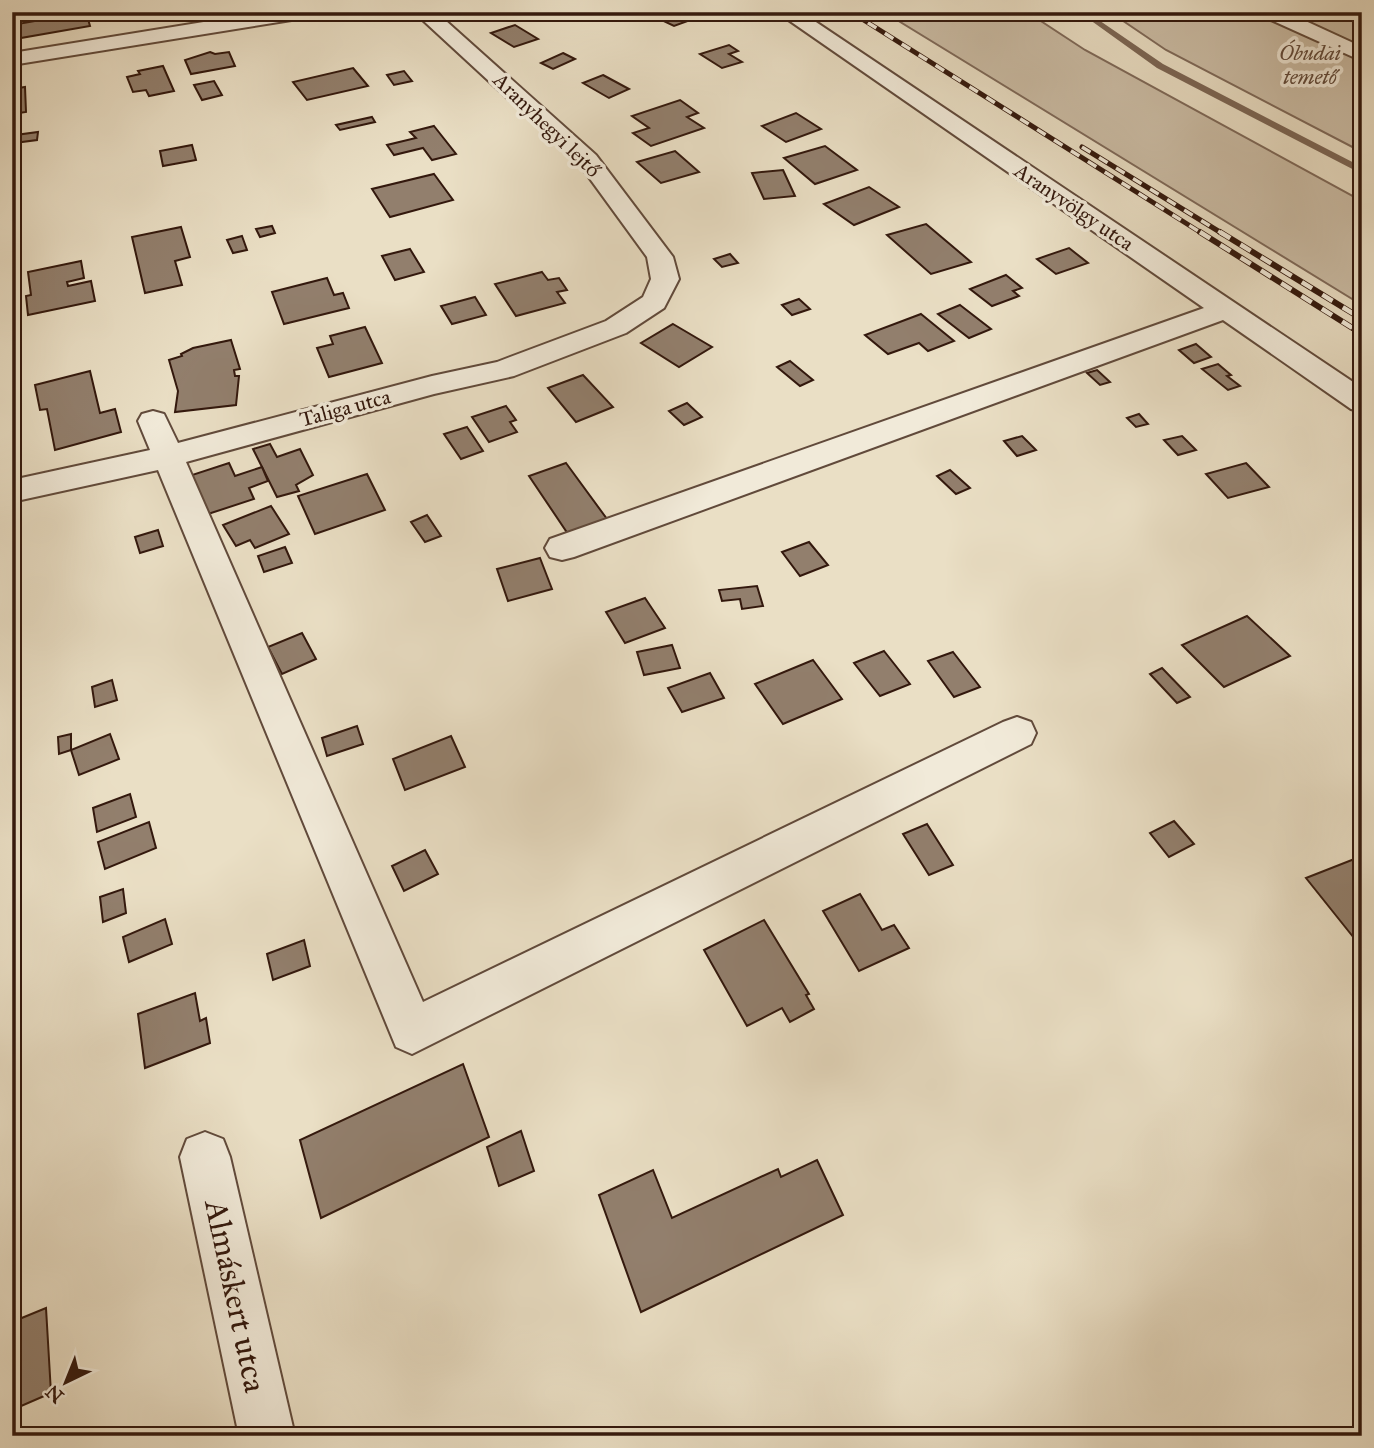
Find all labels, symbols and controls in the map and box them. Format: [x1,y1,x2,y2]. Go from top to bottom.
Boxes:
park label: Óbudai temető [1279,39,1341,90]
street label: Aranyhegyi lejtő [487,67,606,183]
street label: Aranyvölgy utca [1008,157,1139,257]
street label: Taliga utca [297,383,393,433]
street label: Almáskert utca [196,1194,275,1396]
north arrow [32,1346,102,1416]
text: N [41,1380,68,1408]

